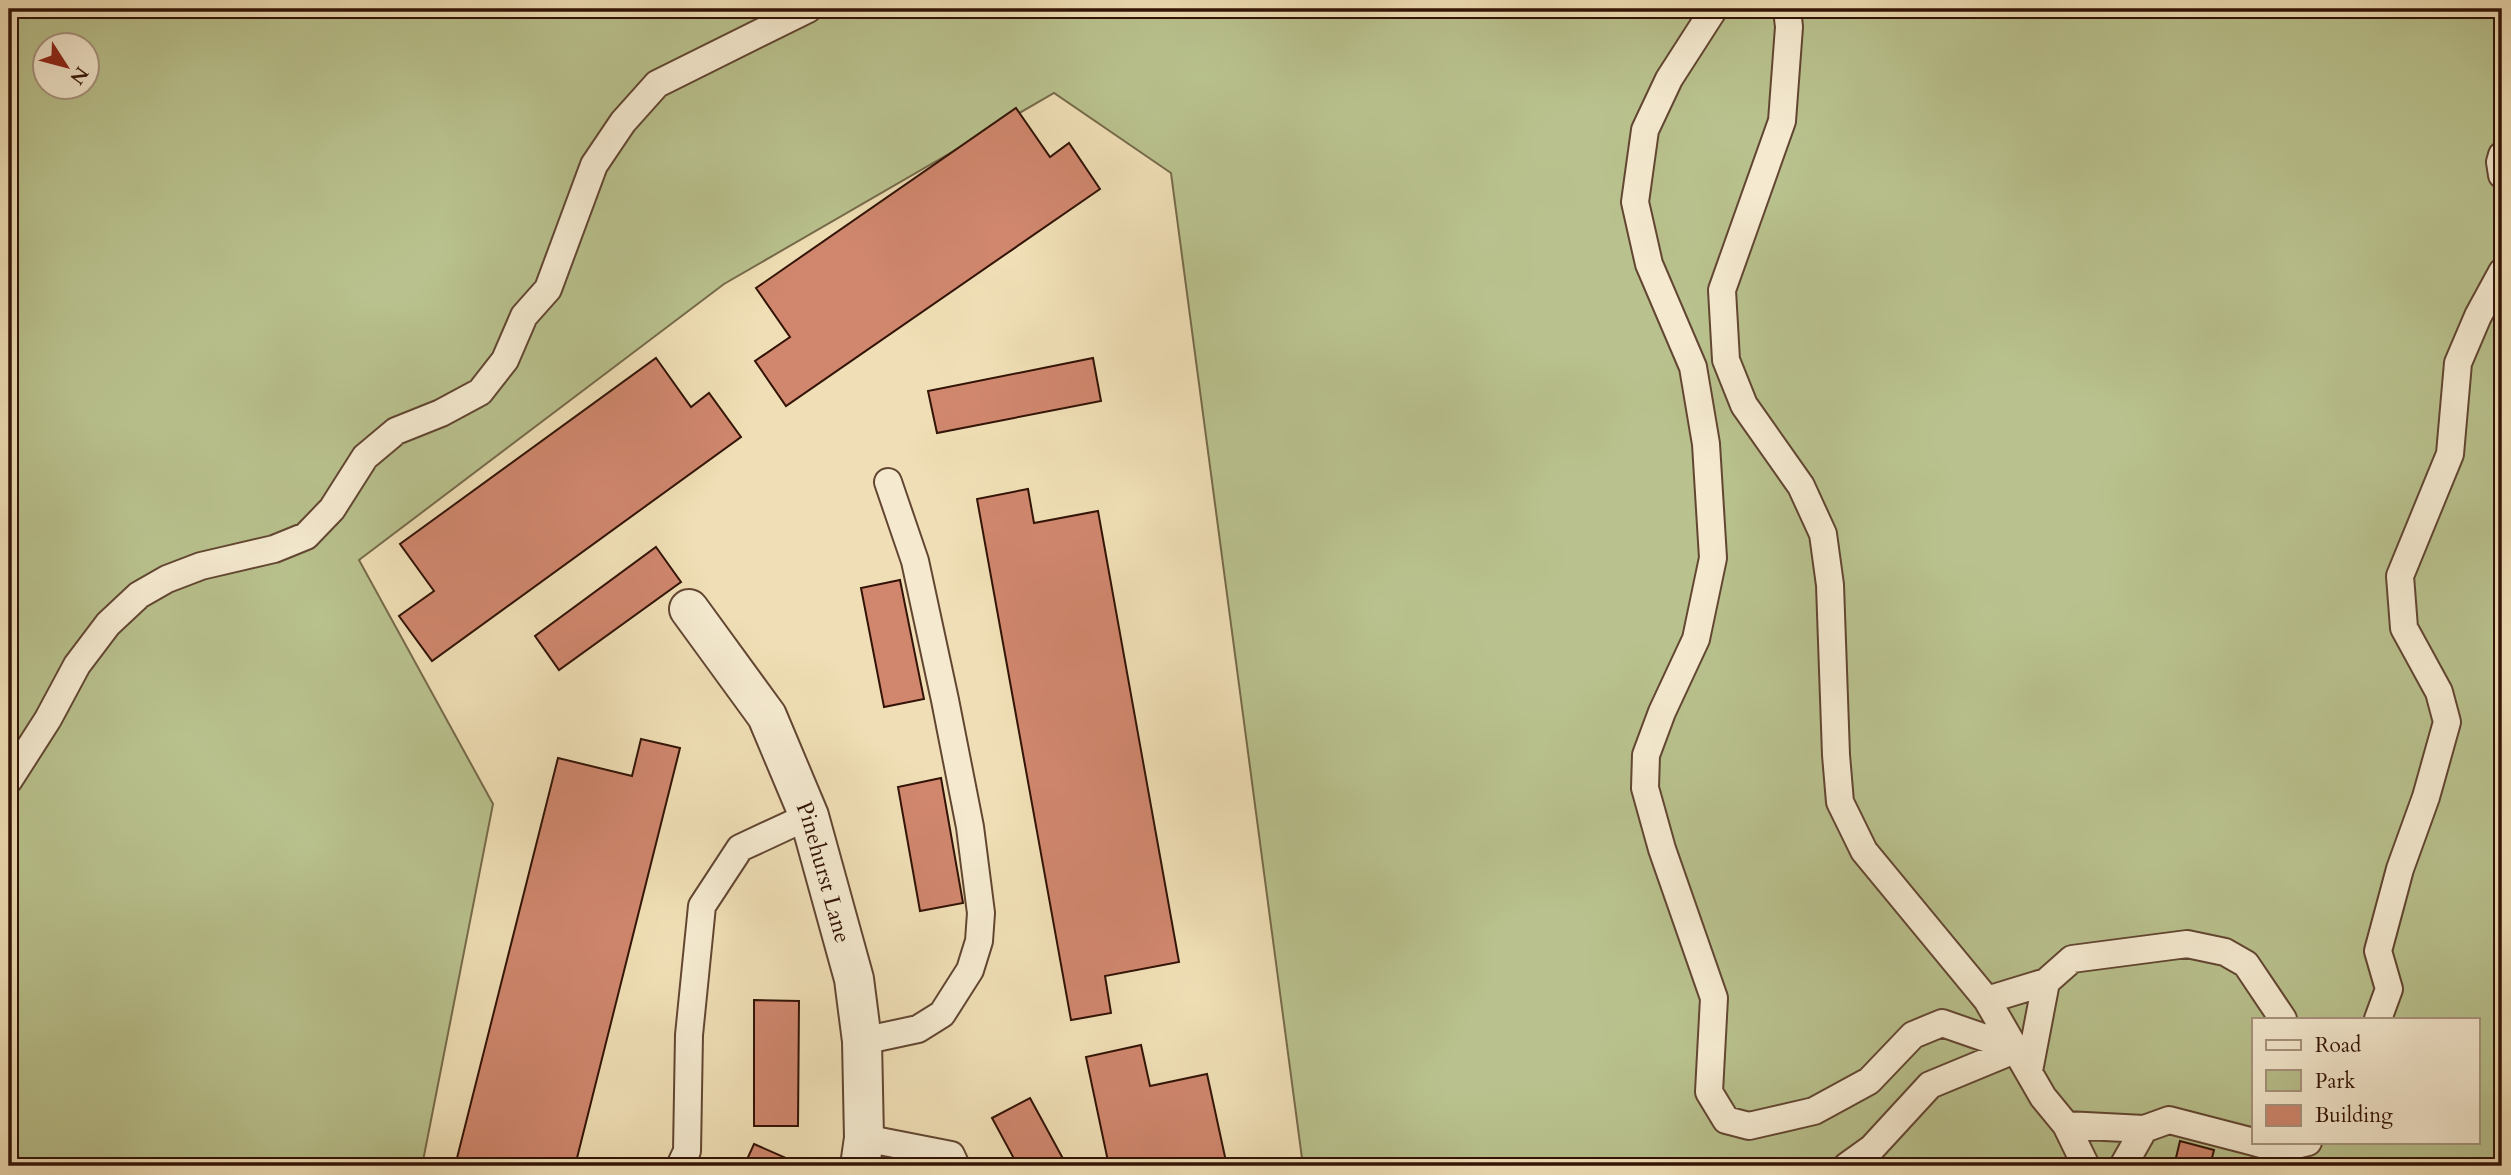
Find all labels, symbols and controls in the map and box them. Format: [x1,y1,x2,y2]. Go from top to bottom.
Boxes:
north arrow [32,32,102,102]
text: N [63,61,94,90]
street label: Pinehurst Lane [789,796,859,946]
legend [2252,1018,2480,1144]
text: Road [2315,1031,2361,1060]
text: Park [2315,1067,2356,1096]
text: Building [2315,1101,2393,1130]

